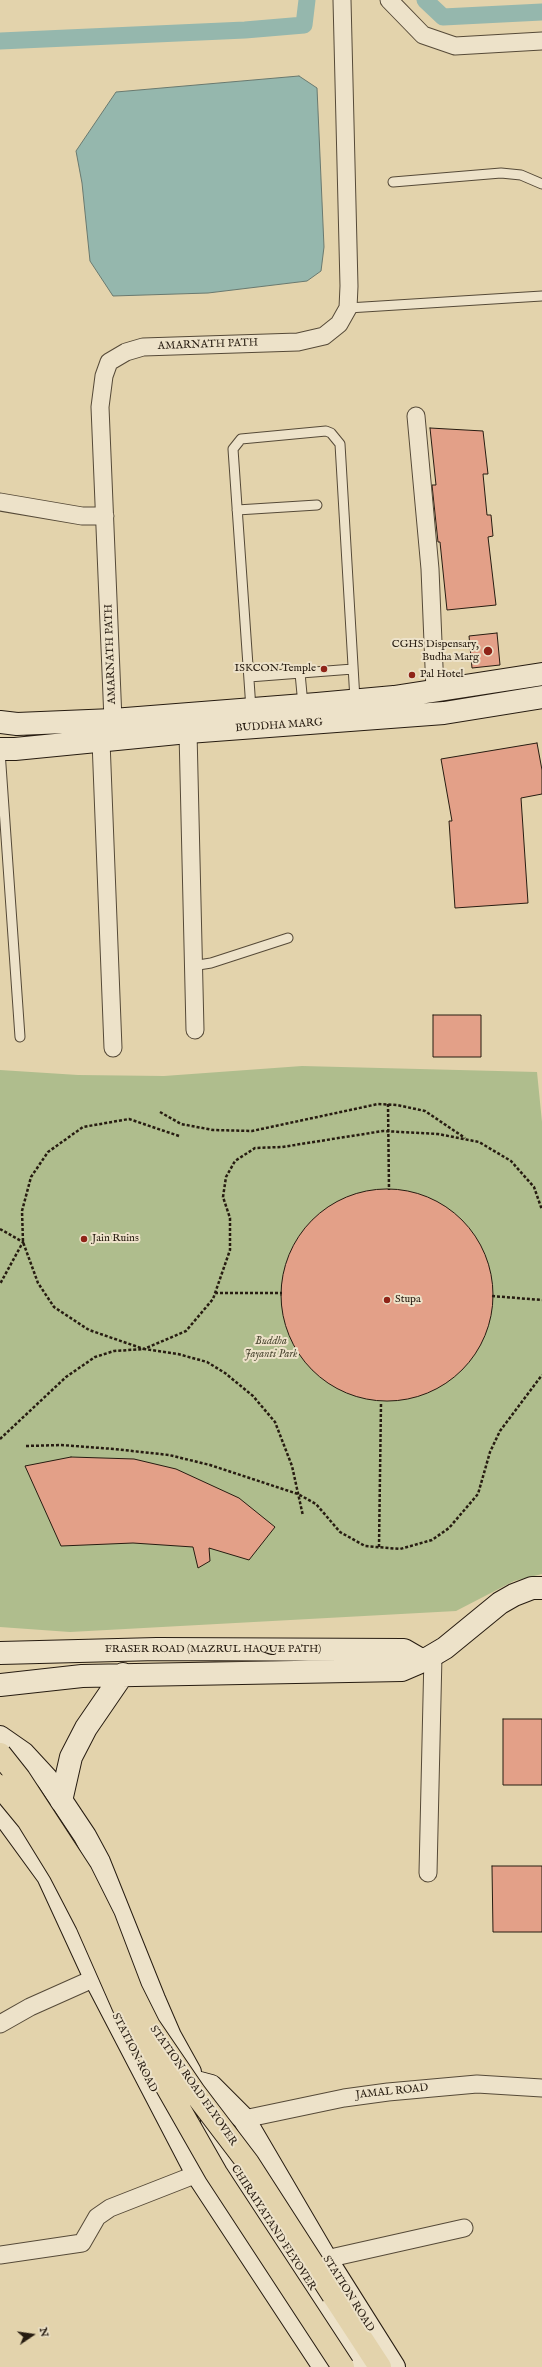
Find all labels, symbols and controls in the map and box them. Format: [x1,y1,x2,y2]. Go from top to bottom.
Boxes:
street label: AMARNATH PATH [158,337,258,353]
street label: AMARNATH PATH [103,604,119,704]
place label: CGHS Dispensary, Budha Marg [392,638,479,664]
marker: CGHS Dispensary, Budha Marg [482,645,494,657]
place label: ISKCON Temple [235,662,316,676]
marker: ISKCON Temple [319,664,329,674]
place label: Pal Hotel [420,668,463,682]
marker: Pal Hotel [407,670,417,680]
street label: BUDDHA MARG [235,716,323,736]
place label: Jain Ruins [92,1232,139,1246]
marker: Jain Ruins [79,1234,89,1244]
place label: Stupa [395,1293,421,1307]
marker: Stupa [382,1295,392,1305]
park label: Buddha Jayanti Park [245,1335,297,1361]
street label: FRASER ROAD (MAZRUL HAQUE PATH) [105,1643,321,1657]
street label: STATION ROAD [108,2011,160,2095]
street label: STATION ROAD FLYOVER [146,2023,240,2149]
street label: JAMAL ROAD [355,2082,429,2102]
street label: CHIRAIYATAND FLYOVER [227,2163,319,2293]
street label: STATION ROAD [319,2253,377,2335]
north arrow [12,2315,52,2355]
text: N [36,2326,52,2339]

